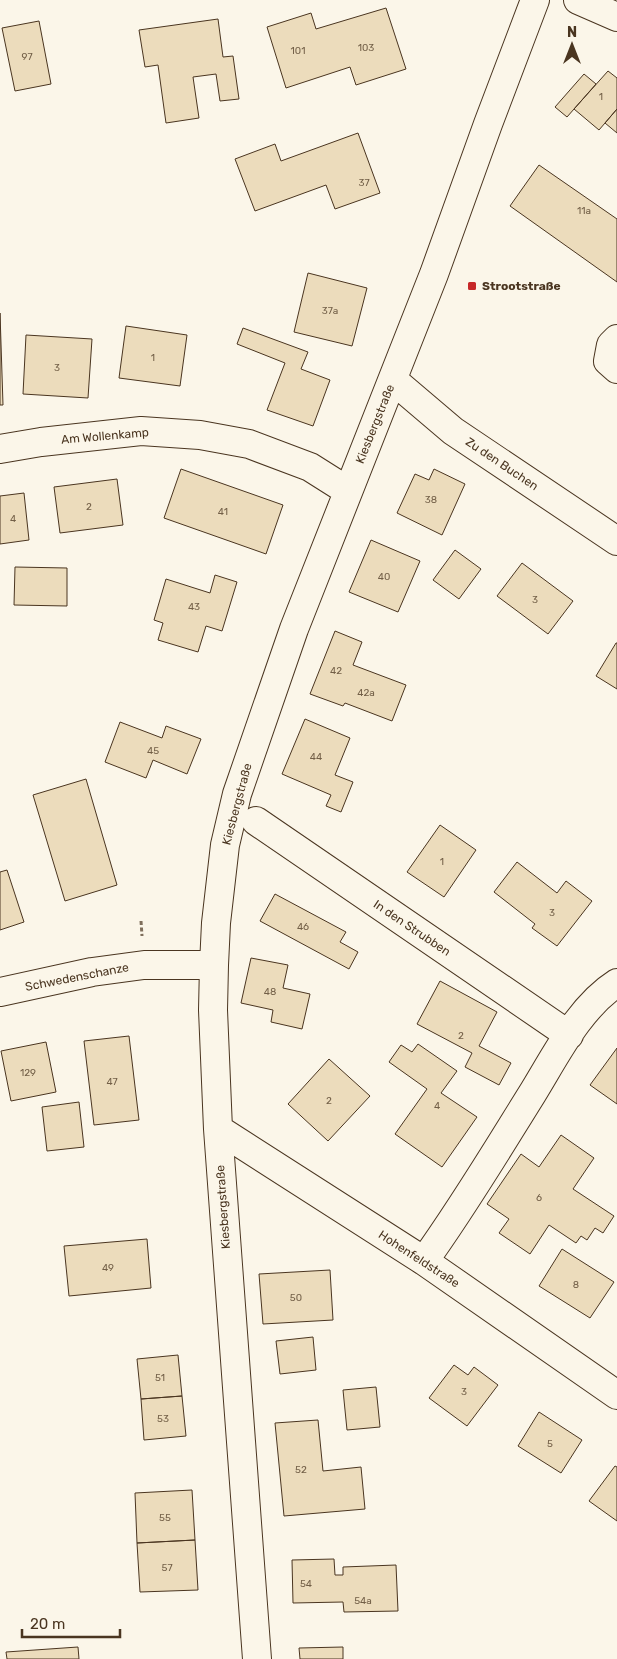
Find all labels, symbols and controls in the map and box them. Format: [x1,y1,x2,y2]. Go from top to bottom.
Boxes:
north arrow [547,20,597,70]
text: N [567,24,577,41]
house number: 103 [358,42,374,54]
house number: 101 [291,45,305,57]
house number: 97 [21,51,33,63]
house number: 1 [599,91,603,103]
house number: 37 [358,177,370,189]
house number: 11a [577,205,591,217]
place label: Strootstraße [482,279,561,293]
marker: Strootstraße [466,280,478,292]
house number: 37a [322,305,338,317]
house number: 1 [151,352,155,364]
house number: 3 [54,362,60,374]
street label: Kiesbergstraße [353,382,397,466]
street label: Am Wollenkamp [61,425,149,447]
street label: Zu den Buchen [463,435,541,493]
house number: 38 [425,494,437,506]
house number: 2 [86,501,92,513]
house number: 41 [218,506,228,518]
house number: 4 [10,513,16,525]
house number: 40 [378,571,390,583]
house number: 3 [532,594,538,606]
house number: 43 [188,601,200,613]
house number: 42 [330,665,342,677]
house number: 42a [357,687,375,699]
house number: 45 [147,745,159,757]
house number: 44 [310,751,322,763]
street label: Kiesbergstraße [219,761,255,846]
house number: 1 [440,856,444,868]
street label: In den Strubben [371,897,453,959]
house number: 3 [549,907,555,919]
house number: 46 [297,921,309,933]
street label: Schwedenschanze [24,960,130,994]
house number: 48 [264,986,276,998]
house number: 2 [458,1030,464,1042]
house number: 129 [20,1067,36,1079]
house number: 47 [106,1076,118,1088]
house number: 2 [326,1095,332,1107]
house number: 4 [434,1100,440,1112]
street label: Kiesbergstraße [213,1164,233,1249]
house number: 6 [536,1192,542,1204]
street label: Hohenfeldstraße [376,1228,462,1291]
house number: 49 [102,1262,114,1274]
house number: 8 [573,1279,579,1291]
house number: 50 [290,1292,302,1304]
house number: 51 [155,1372,165,1384]
house number: 3 [461,1386,467,1398]
house number: 53 [157,1413,169,1425]
house number: 5 [547,1438,553,1450]
house number: 52 [295,1464,307,1476]
house number: 55 [159,1512,171,1524]
house number: 57 [161,1562,173,1574]
house number: 54 [300,1578,312,1590]
house number: 54a [354,1595,372,1607]
scale bar [22,1606,120,1638]
text: 20 m [30,1615,65,1633]

